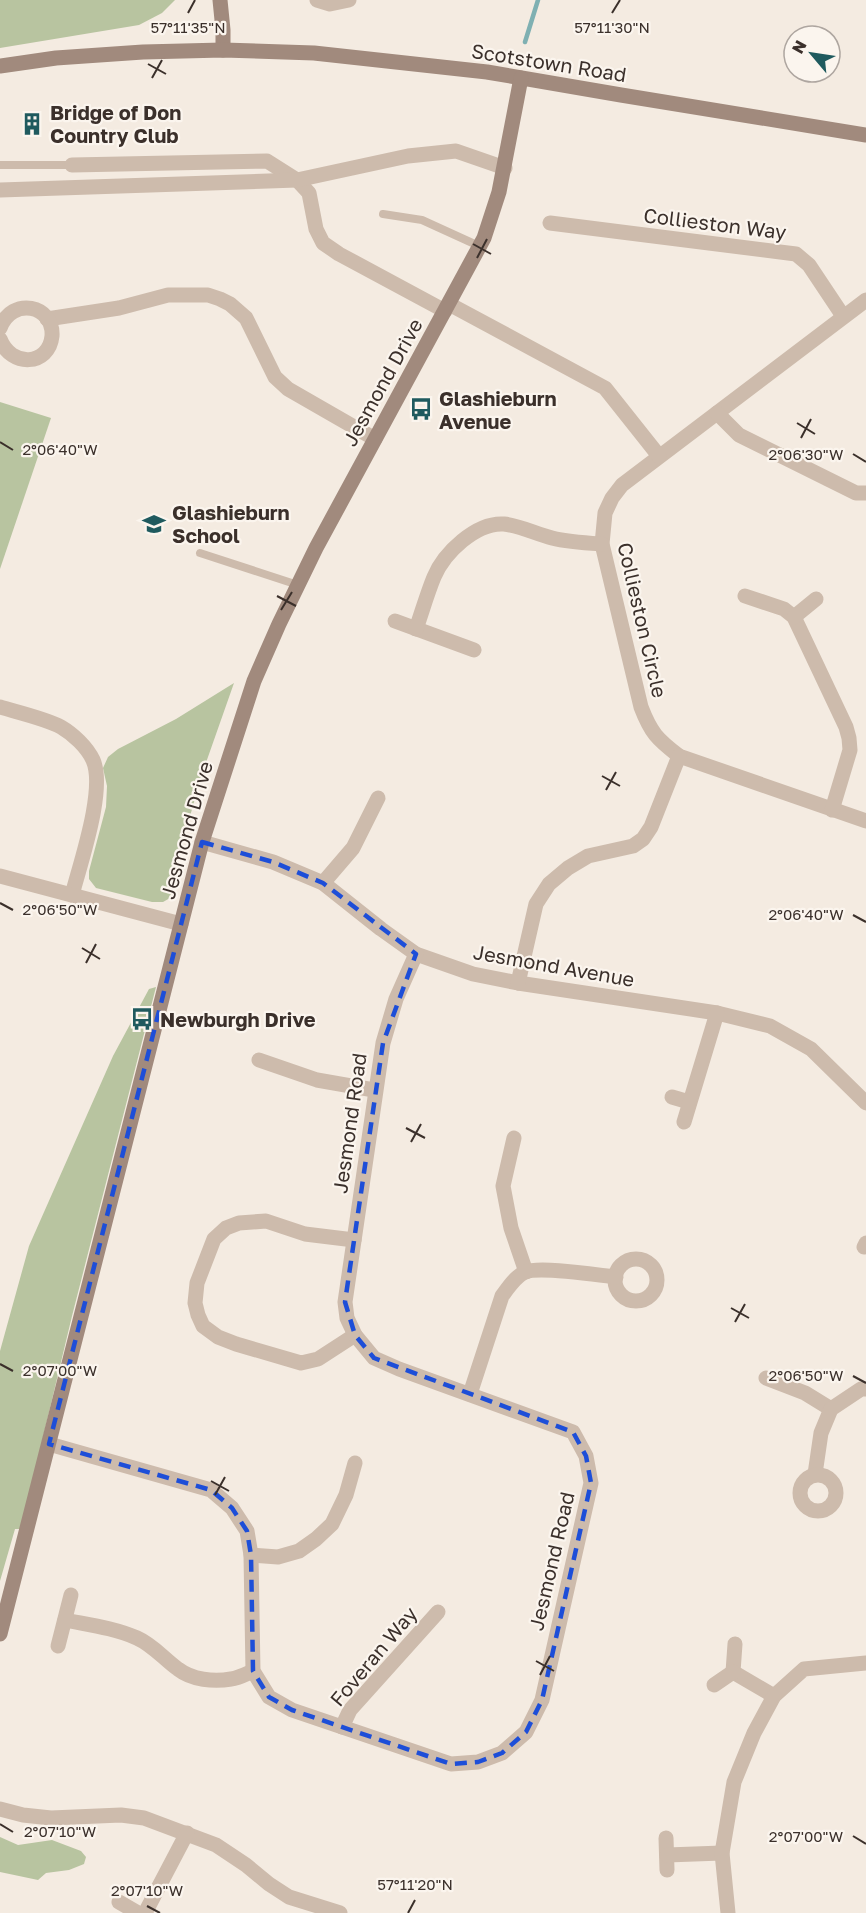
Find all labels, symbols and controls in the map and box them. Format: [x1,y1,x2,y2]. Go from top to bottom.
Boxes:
text: 57°11'35"N [150,18,226,36]
text: 57°11'30"N [574,18,650,36]
north arrow [782,24,842,84]
text: N [787,37,811,57]
street label: Scotstown Road [470,38,628,86]
place label: Bridge of Don Country Club [50,100,181,147]
building icon: Bridge of Don Country Club [19,111,45,137]
street label: Collieston Way [642,202,788,244]
street label: Jesmond Drive [337,314,427,450]
place label: Glashieburn Avenue [439,386,557,433]
bus stop icon: Glashieburn Avenue [408,396,434,422]
text: 2°06'40"W [22,440,98,458]
text: 2°06'30"W [769,445,843,463]
place label: Glashieburn School [172,500,290,547]
school or university icon: Glashieburn School [141,511,167,537]
street label: Collieston Circle [613,540,673,700]
street label: Jesmond Drive [155,758,217,902]
text: 2°06'50"W [23,900,97,918]
text: 2°06'40"W [768,905,844,923]
street label: Jesmond Avenue [472,939,636,991]
bus stop icon: Newburgh Drive [129,1006,155,1032]
place label: Newburgh Drive [160,1007,316,1031]
street label: Jesmond Road [327,1051,371,1195]
text: 2°07'00"W [23,1361,97,1379]
text: 2°06'50"W [769,1366,843,1384]
street label: Jesmond Road [523,1489,579,1633]
street label: Foveran Way [324,1601,422,1711]
text: 2°07'10"W [24,1822,96,1840]
text: 2°07'00"W [769,1827,843,1845]
text: 57°11'20"N [377,1875,453,1893]
text: 2°07'10"W [111,1881,183,1899]

